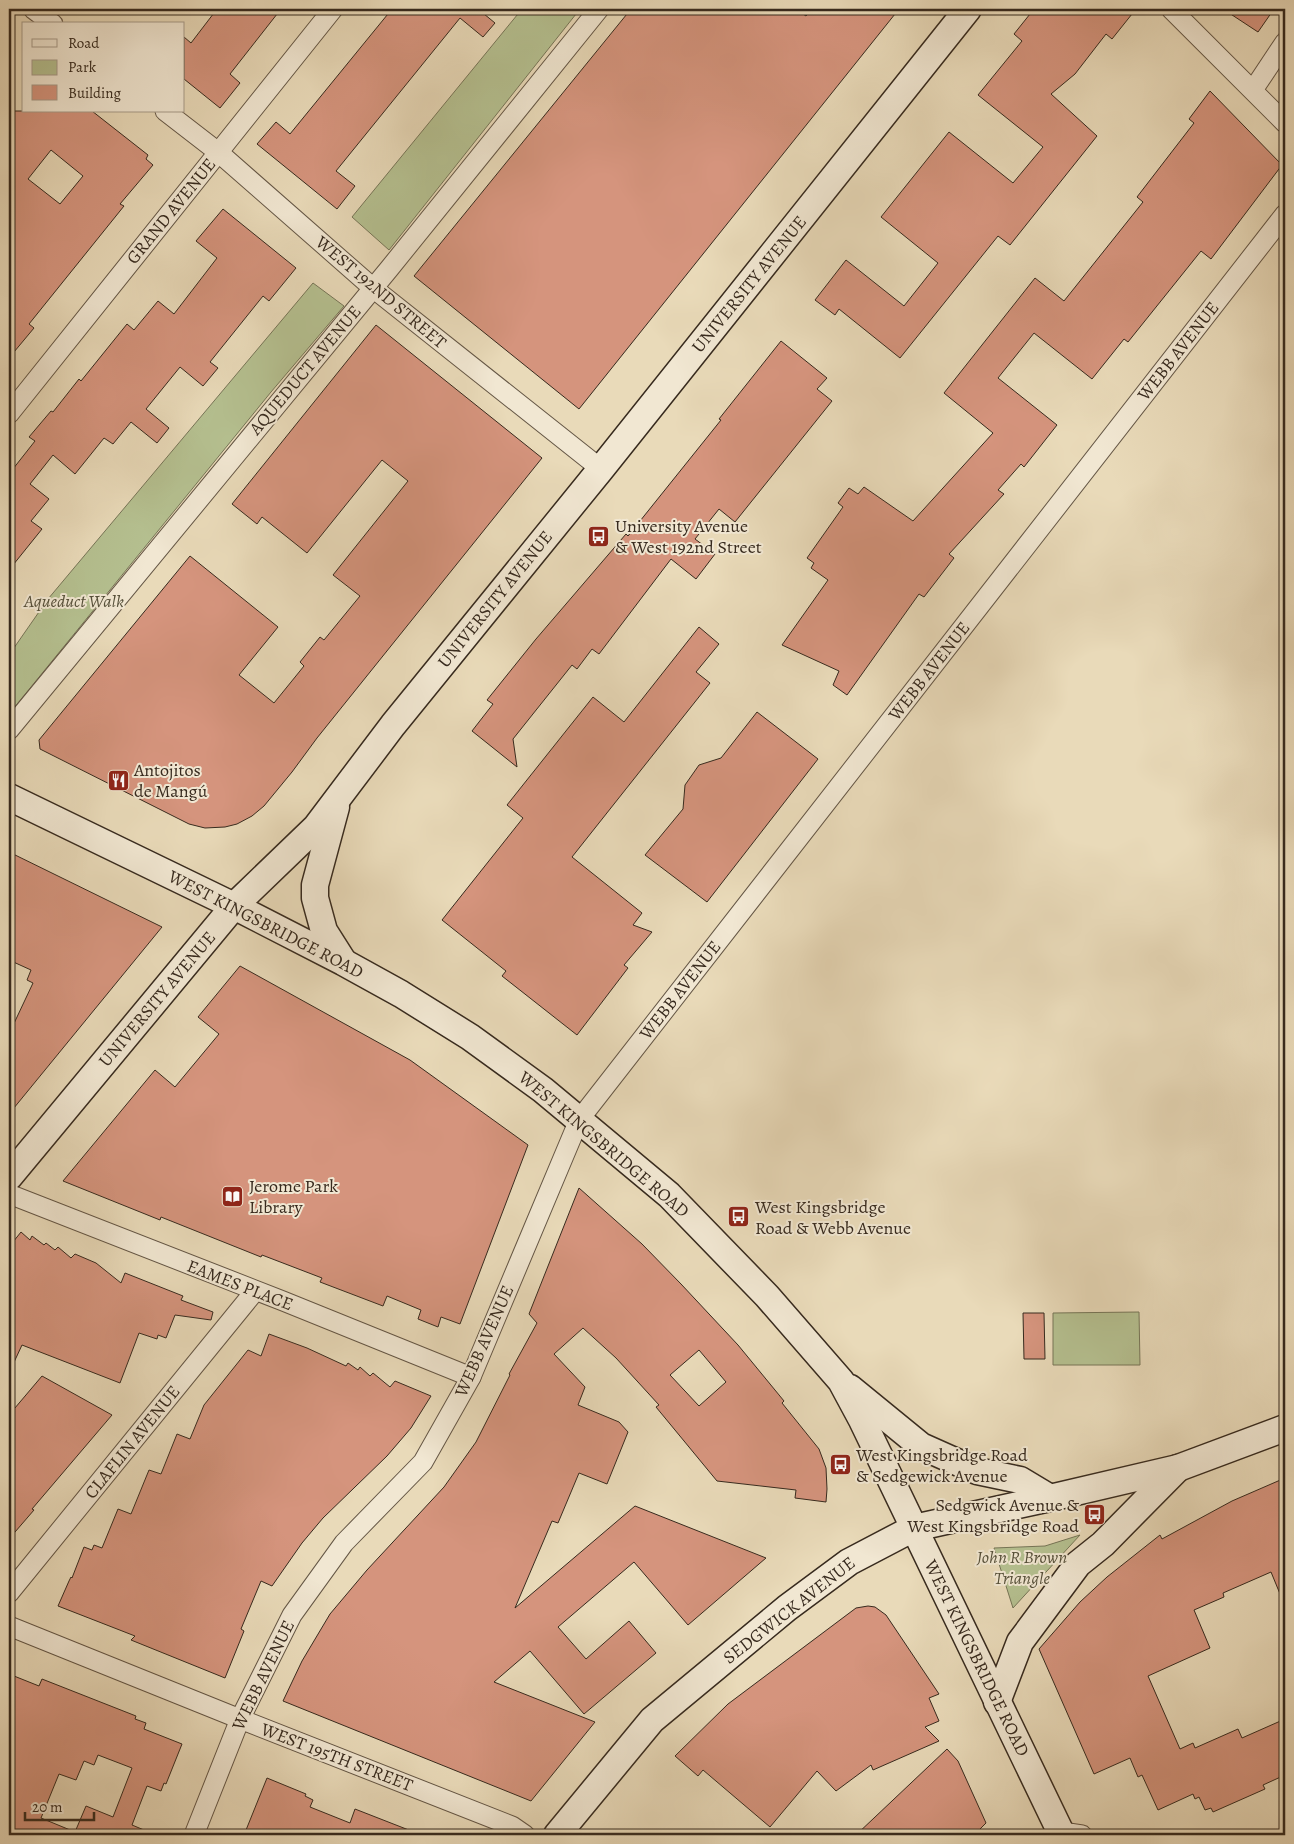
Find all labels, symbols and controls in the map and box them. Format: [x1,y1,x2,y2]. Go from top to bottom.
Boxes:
legend [22,22,185,112]
text: Road [68,33,100,53]
text: Park [68,57,97,77]
text: Building [68,83,121,103]
street label: GRAND AVENUE [121,153,221,269]
street label: UNIVERSITY AVENUE [686,210,812,358]
street label: WEST 192ND STREET [310,229,452,354]
street label: WEBB AVENUE [1131,296,1224,406]
street label: AQUEDUCT AVENUE [243,300,366,441]
place label: University Avenue & West 192nd Street [615,514,762,559]
bus stop icon: University Avenue & West 192nd Street [587,524,611,548]
street label: UNIVERSITY AVENUE [432,525,558,673]
park label: Aqueduct Walk [23,589,124,613]
street label: WEBB AVENUE [882,616,975,726]
place label: Antojitos de Mangú [133,758,208,803]
restaurant icon: Antojitos de Mangú [106,768,130,792]
street label: WEST KINGSBRIDGE ROAD [163,864,368,984]
street label: UNIVERSITY AVENUE [93,926,221,1072]
street label: WEBB AVENUE [633,935,726,1045]
street label: WEST KINGSBRIDGE ROAD [513,1065,694,1223]
place label: Jerome Park Library [249,1174,338,1219]
library icon: Jerome Park Library [221,1184,245,1208]
place label: West Kingsbridge Road & Webb Avenue [754,1195,911,1240]
bus stop icon: West Kingsbridge Road & Webb Avenue [727,1205,751,1229]
street label: EAMES PLACE [183,1254,297,1316]
street label: WEBB AVENUE [448,1281,519,1401]
street label: CLAFLIN AVENUE [79,1380,185,1504]
place label: West Kingsbridge Road & Sedgewick Avenue [855,1443,1028,1488]
bus stop icon: West Kingsbridge Road & Sedgewick Avenue [828,1453,852,1477]
place label: Sedgwick Avenue & West Kingsbridge Road [906,1493,1079,1538]
bus stop icon: Sedgwick Avenue & West Kingsbridge Road [1083,1503,1107,1527]
park label: John R Brown Triangle [976,1545,1067,1590]
street label: SEDGWICK AVENUE [718,1551,860,1669]
street label: WEST KINGSBRIDGE ROAD [918,1555,1035,1760]
street label: WEBB AVENUE [226,1616,300,1735]
street label: WEST 195TH STREET [257,1717,417,1797]
scale bar [25,1789,94,1821]
text: 20 m [32,1797,63,1817]

